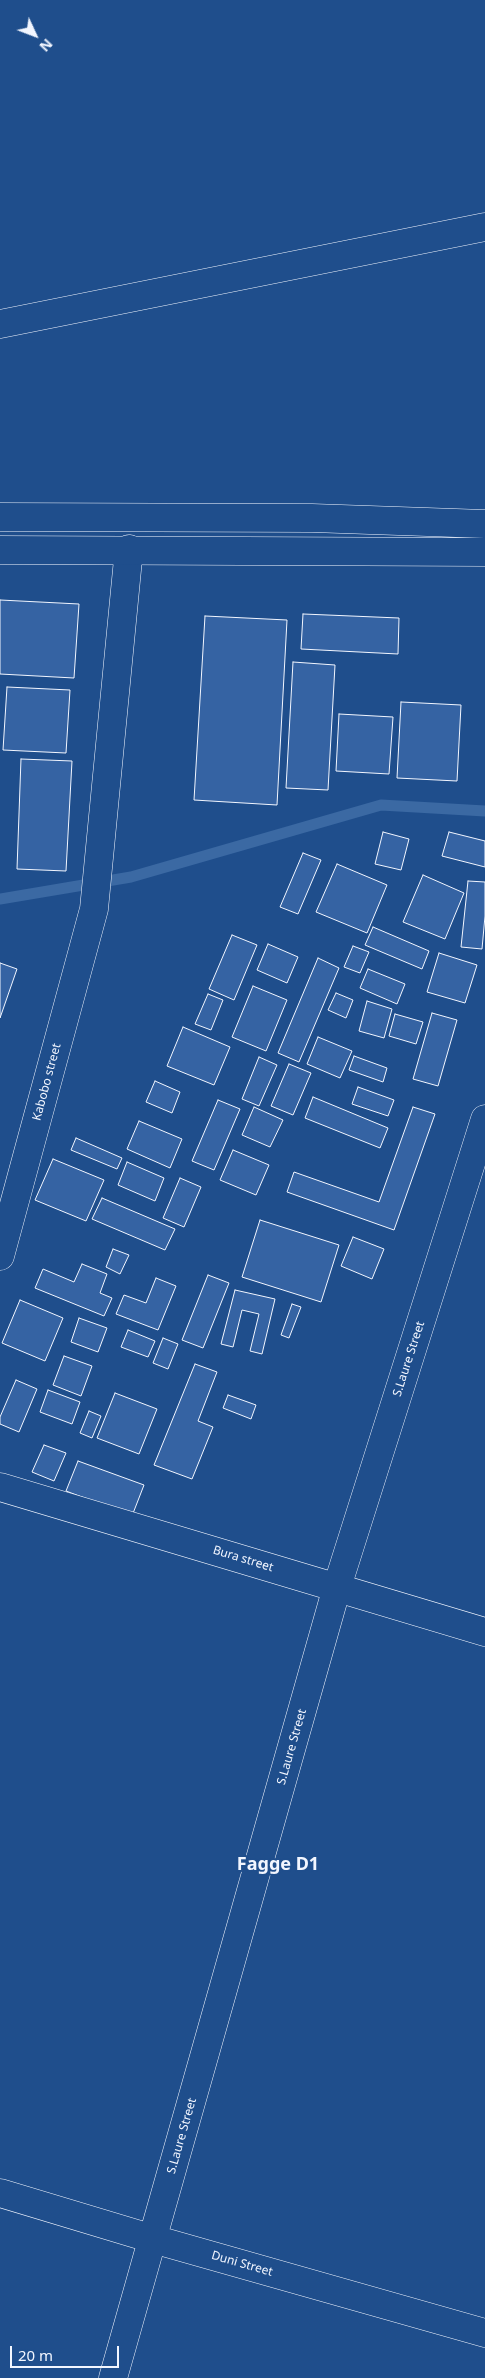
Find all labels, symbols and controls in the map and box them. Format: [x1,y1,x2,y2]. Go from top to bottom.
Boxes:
north arrow [10,10,60,60]
text: N [36,35,57,56]
street label: Kabobo street [30,1042,64,1122]
street label: S.Laure Street [390,1320,428,1398]
street label: Bura street [211,1543,275,1575]
street label: S.Laure Street [274,1707,310,1787]
district label: Fagge D1 [237,1854,319,1876]
street label: S.Laure Street [164,2096,200,2176]
street label: Duni Street [210,2248,274,2280]
scale bar [12,2336,121,2368]
text: 20 m [18,2345,53,2365]

